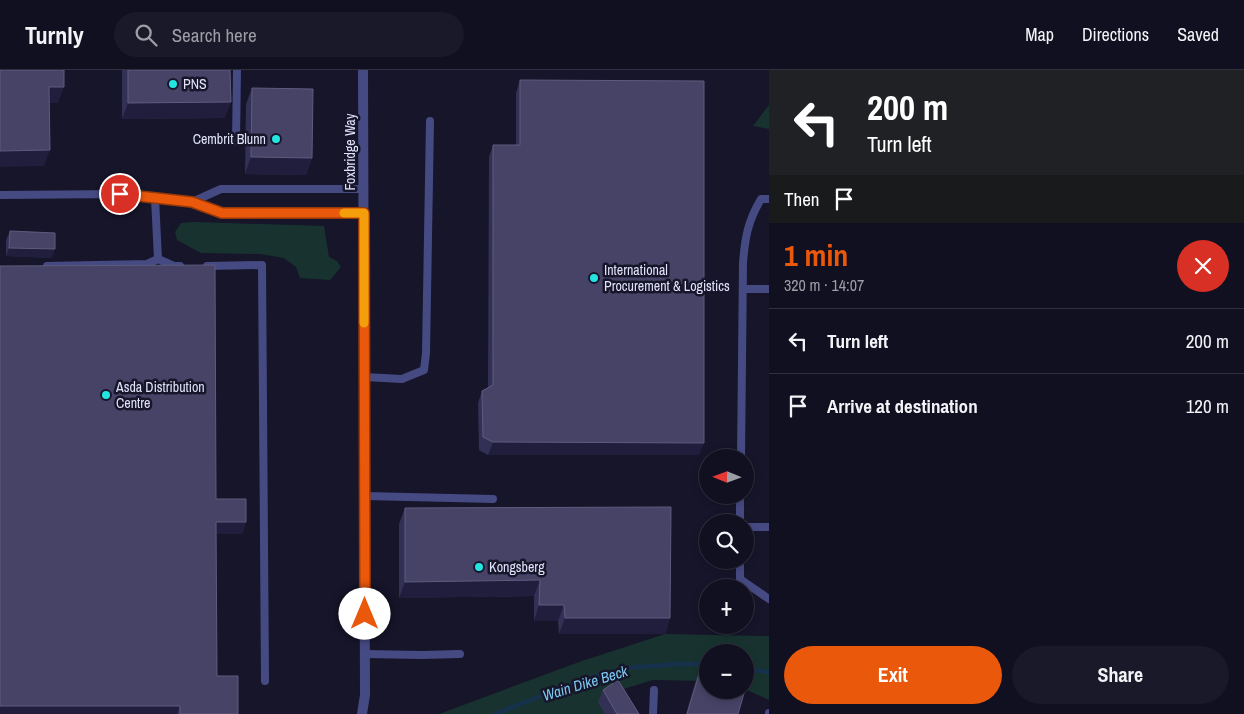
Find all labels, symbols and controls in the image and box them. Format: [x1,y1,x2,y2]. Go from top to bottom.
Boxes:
search box [114,12,464,57]
text: Turnly [25,19,84,51]
icon: search [132,21,160,49]
text: Search here [172,22,257,48]
text: Map [1025,22,1054,47]
text: Directions [1082,22,1149,47]
text: Saved [1177,22,1219,47]
place label: PNS [183,75,207,93]
marker: PNS [167,78,179,90]
text: 200 m [867,84,948,131]
icon: left [784,90,849,155]
street label: Foxbridge Way [341,113,359,190]
text: Turn left [867,129,932,159]
place label: Cembrit Blunn [193,130,266,148]
marker: Cembrit Blunn [270,133,282,145]
pin [99,173,141,215]
icon: arrive [106,180,134,208]
icon: arrive [830,185,858,213]
text: Then [784,186,820,212]
text: 1 min [784,235,848,275]
button: close [1177,240,1229,292]
place label: International Procurement & Logistics [604,261,730,295]
marker: International Procurement & Logistics [588,272,600,284]
text: 320 m · 14:07 [784,274,864,296]
icon: left [784,327,812,355]
text: Turn left [827,328,888,354]
text: 200 m [1186,328,1229,354]
place label: Asda Distribution Centre [115,378,205,412]
marker: Asda Distribution Centre [100,389,112,401]
icon: arrive [784,392,812,420]
text: Arrive at destination [827,393,978,419]
text: 120 m [1186,393,1229,419]
north arrow [699,449,754,504]
map controls [699,449,754,699]
button: search [699,514,754,569]
place label: Kongsberg [489,558,545,576]
marker: Kongsberg [473,561,485,573]
button: + [699,579,754,634]
position arrow [338,587,390,639]
button: − [699,644,754,699]
button: Exit [784,646,1002,704]
button: Share [1012,646,1229,704]
water label: Wain Dike Beck [540,660,631,706]

